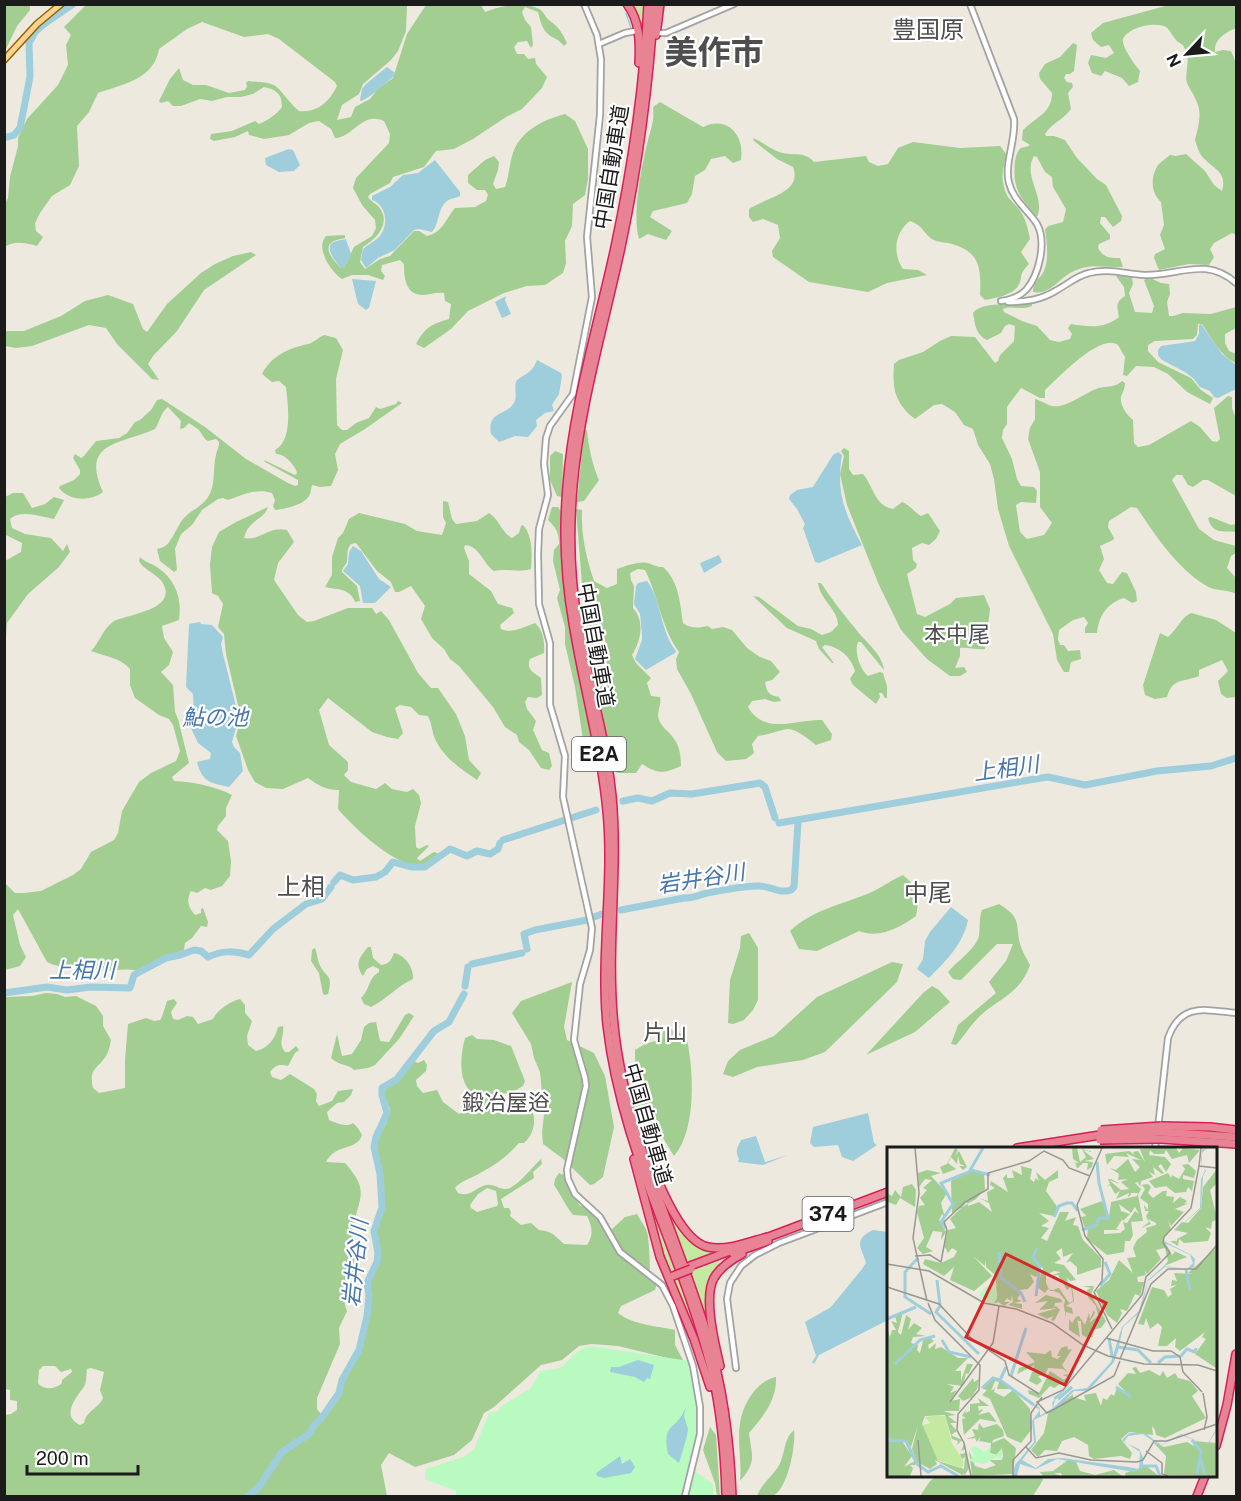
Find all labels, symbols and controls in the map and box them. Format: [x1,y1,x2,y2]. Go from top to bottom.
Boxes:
district label: 豊国原 [892,15,964,43]
north arrow [1157,24,1217,84]
district label: 美作市 [665,33,764,71]
text: N [1163,51,1185,70]
street label: 中国自動車道 [589,103,633,231]
street label: 中国自動車道 [573,581,619,709]
district label: 本中尾 [924,621,990,647]
water label: 鮎の池 [182,704,250,730]
road number: E2A [572,737,626,771]
water label: 上相川 [972,750,1042,785]
water label: 岩井谷川 [656,858,748,898]
district label: 上相 [277,872,325,900]
district label: 中尾 [904,878,952,906]
water label: 上相川 [49,957,117,983]
district label: 片山 [643,1019,687,1045]
street label: 中国自動車道 [619,1060,677,1188]
district label: 鍛冶屋逧 [462,1089,550,1115]
inset map [887,1147,1217,1477]
road number: 374 [802,1197,854,1231]
water label: 岩井谷川 [337,1216,373,1308]
scale bar [27,1438,138,1476]
text: 200 m [36,1448,89,1469]

